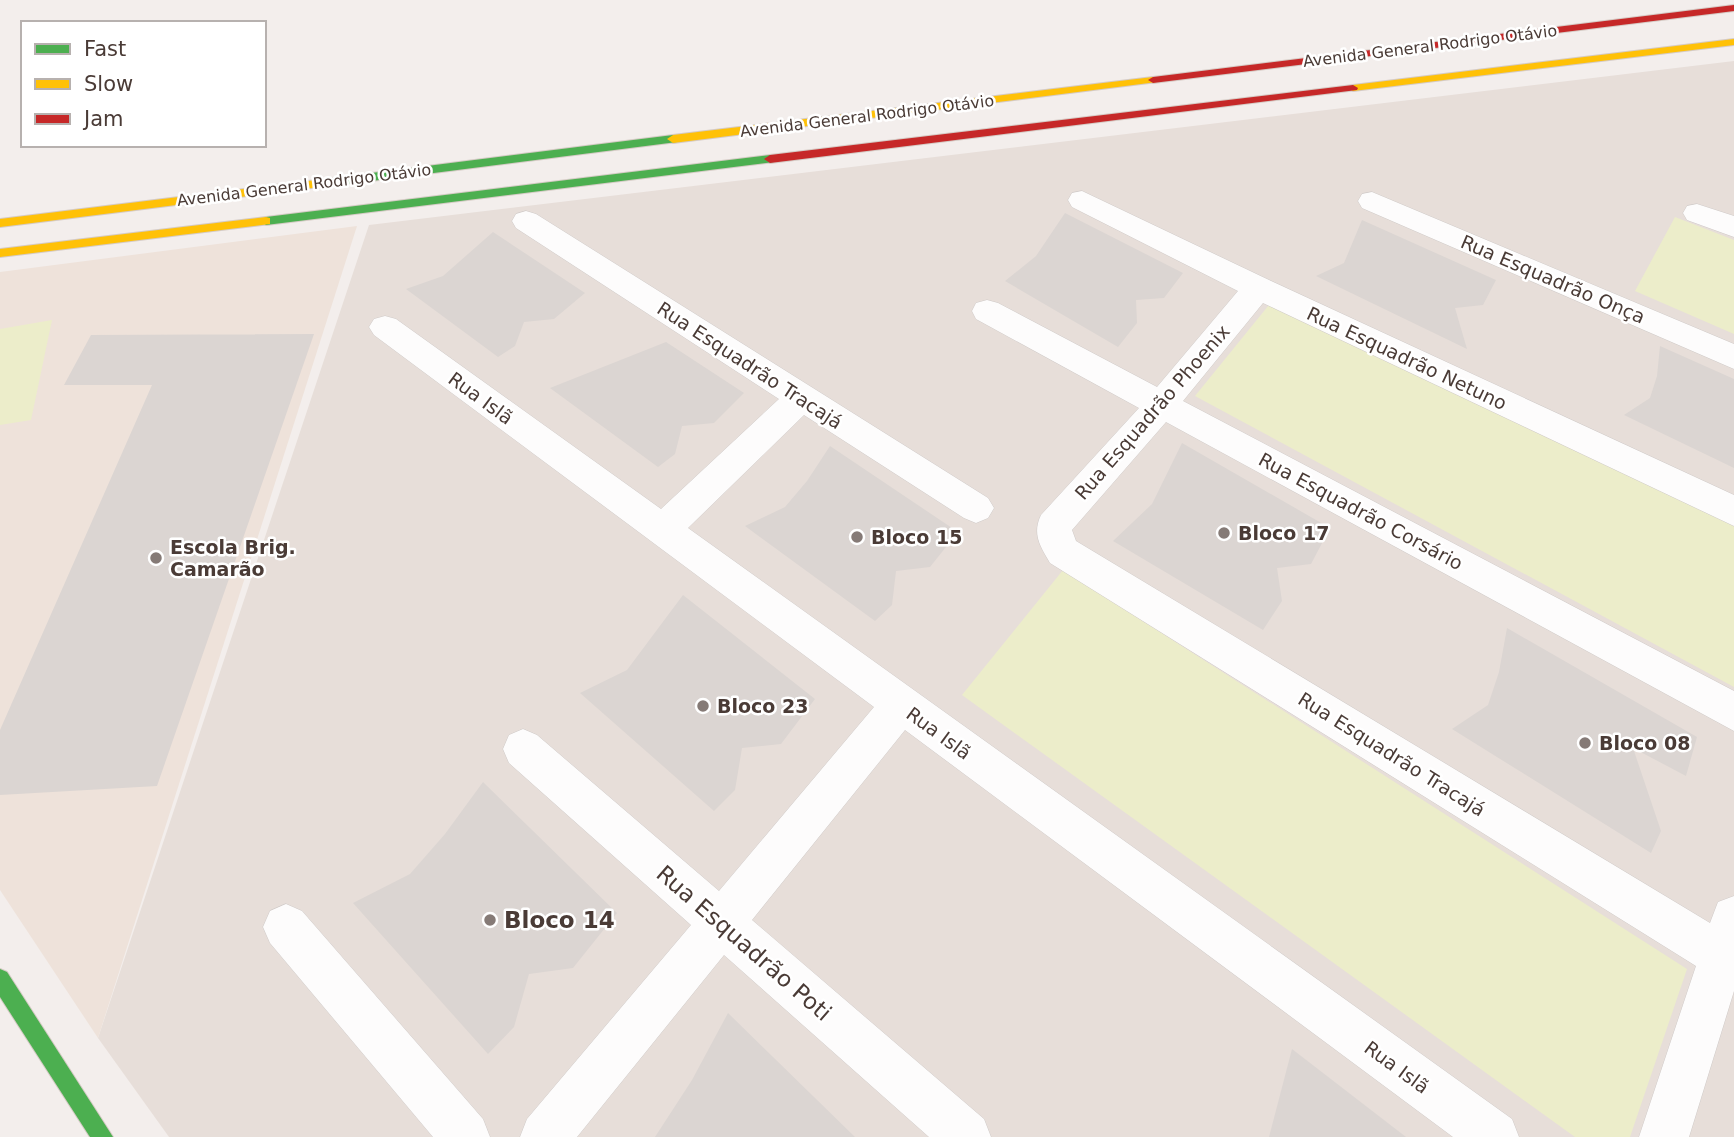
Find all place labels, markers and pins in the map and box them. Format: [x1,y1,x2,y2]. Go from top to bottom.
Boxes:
place label: Bloco 17 [1238,522,1329,544]
marker: Bloco 17 [1216,525,1232,541]
place label: Bloco 15 [871,526,962,548]
marker: Bloco 15 [849,529,865,545]
place label: Escola Brig. Camarão [170,536,296,580]
marker: Escola Brig. Camarão [148,550,164,566]
place label: Bloco 23 [717,695,808,717]
marker: Bloco 23 [695,698,711,714]
place label: Bloco 08 [1599,732,1690,754]
marker: Bloco 08 [1577,735,1593,751]
place label: Bloco 14 [504,907,615,933]
marker: Bloco 14 [482,912,498,928]

